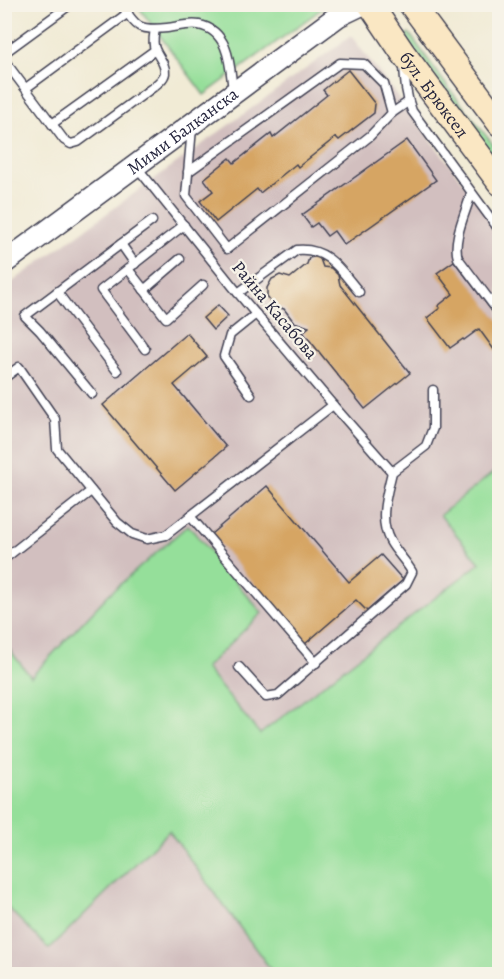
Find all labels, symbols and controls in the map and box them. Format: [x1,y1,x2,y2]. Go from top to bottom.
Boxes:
street label: бул. Брюксел [394,47,474,143]
street label: Мими Балканска [122,81,244,180]
street label: Райна Касабова [227,256,324,365]

